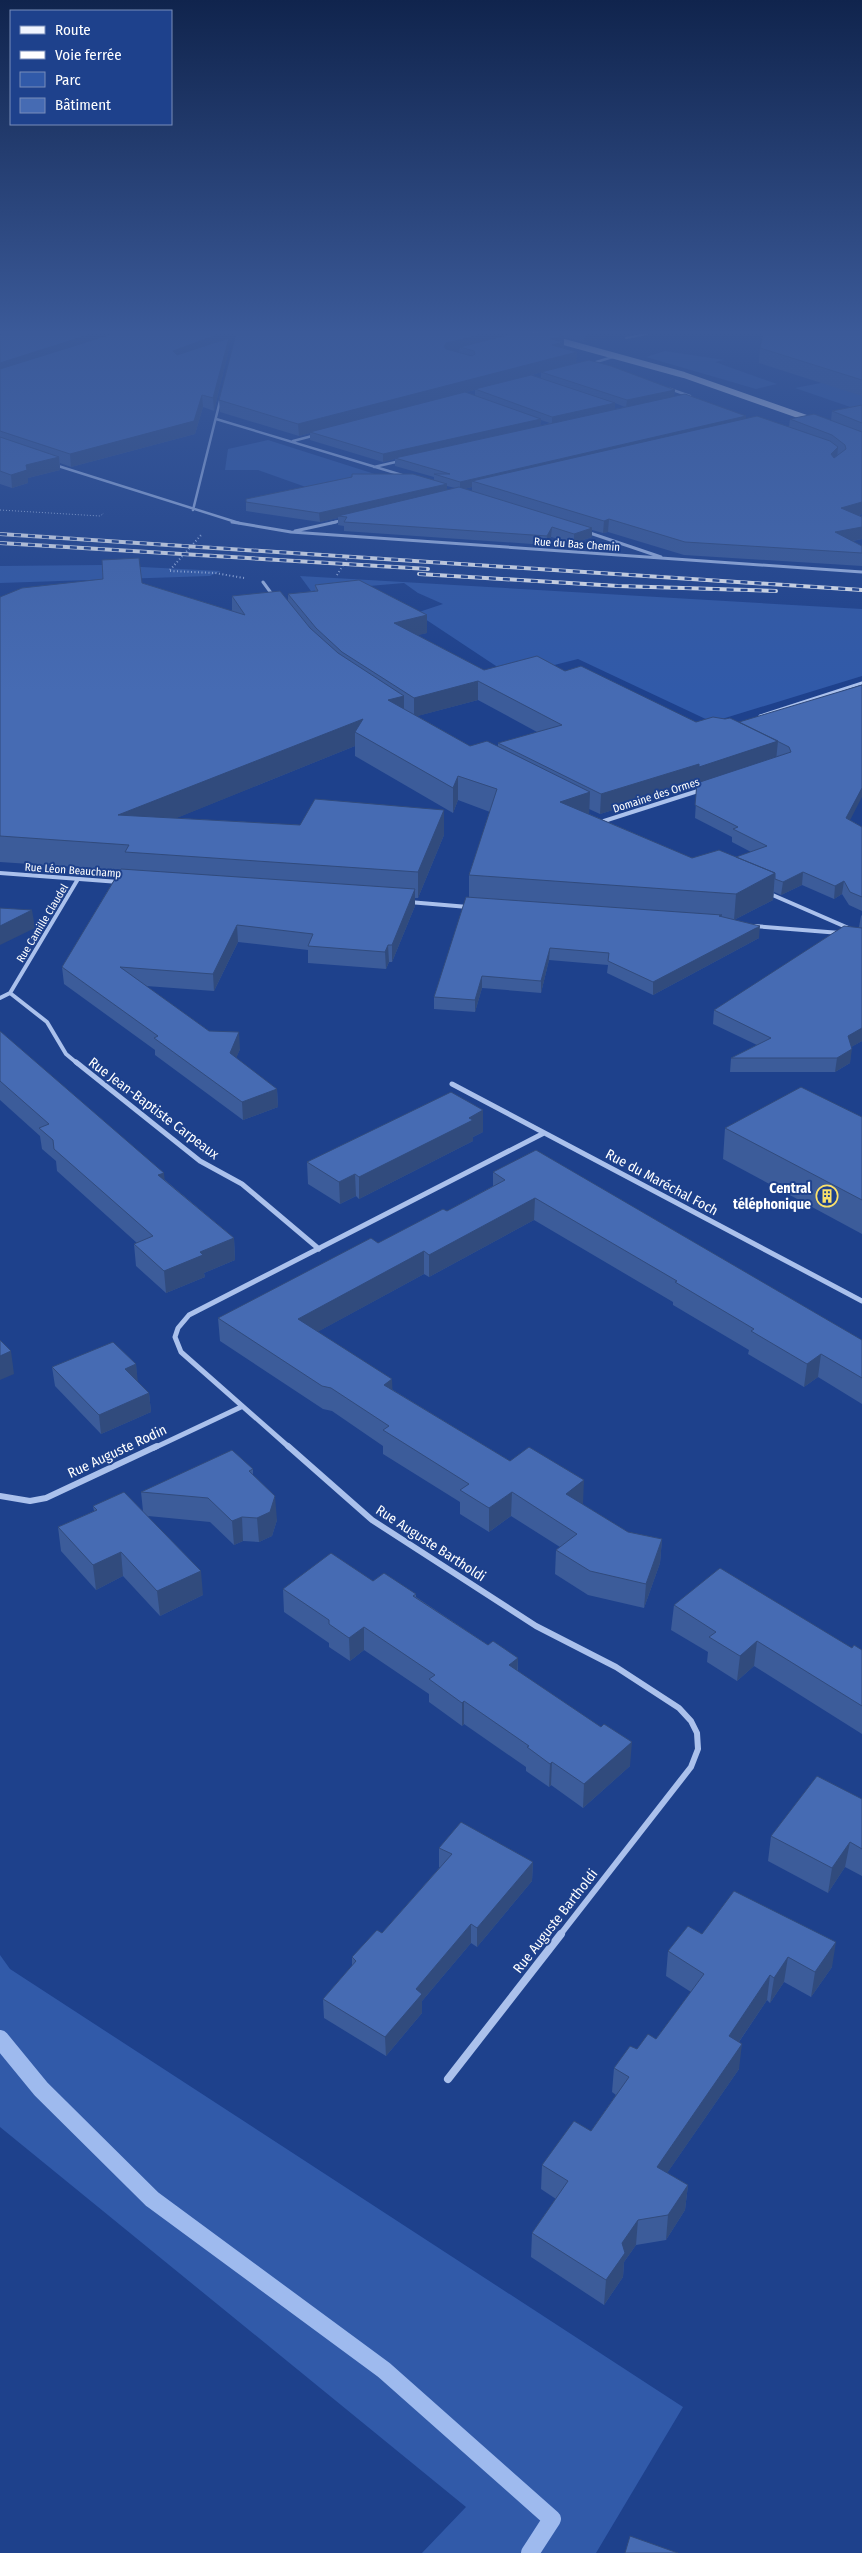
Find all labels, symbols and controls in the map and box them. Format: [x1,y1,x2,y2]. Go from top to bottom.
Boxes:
legend [10,10,172,125]
text: Route [55,21,91,39]
text: Voie ferrée [55,46,122,64]
text: Parc [55,71,81,89]
text: Bâtiment [55,96,111,114]
street label: Rue du Bas Chemin [533,535,620,554]
street label: Domaine des Ormes [611,775,702,816]
street label: Rue Léon Beauchamp [24,861,122,880]
street label: Rue Camille Claudel [14,882,71,965]
street label: Rue Jean-Baptiste Carpeaux [85,1054,223,1164]
street label: Rue du Maréchal Foch [603,1146,721,1219]
place label: Central téléphonique [733,1180,811,1213]
building icon: Central téléphonique [815,1184,839,1208]
street label: Rue Auguste Rodin [65,1421,169,1482]
street label: Rue Auguste Bartholdi [373,1502,489,1585]
street label: Rue Auguste Bartholdi [509,1866,601,1977]

